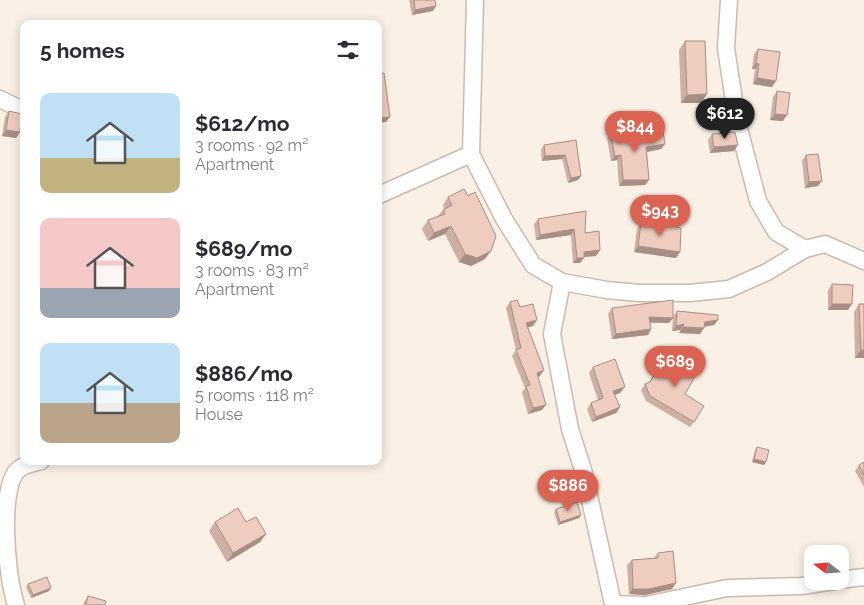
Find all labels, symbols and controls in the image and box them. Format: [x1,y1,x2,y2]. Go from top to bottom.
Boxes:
icon: filters [334,36,362,64]
text: 5 homes [40,38,125,63]
pin: $612 [695,98,755,140]
text: $612 [707,104,743,123]
pin: $844 [605,110,665,153]
text: $612/mo [195,111,290,136]
icon: home [80,113,140,173]
text: $844 [616,117,654,136]
text: 3 rooms · 92 m² [195,136,308,155]
text: Apartment [195,155,274,174]
pin: $943 [630,194,690,237]
text: $943 [641,201,679,220]
text: $689/mo [195,236,292,261]
icon: home [80,238,140,298]
text: 3 rooms · 83 m² [195,261,309,280]
text: Apartment [195,280,274,299]
pin: $689 [645,346,705,388]
text: $689 [656,352,694,371]
text: $886/mo [195,361,293,386]
icon: home [80,363,140,423]
text: 5 rooms · 118 m² [195,386,314,405]
text: House [195,405,243,424]
pin: $886 [538,470,598,512]
text: $886 [548,476,588,495]
north arrow [804,545,849,590]
map controls [804,545,849,590]

